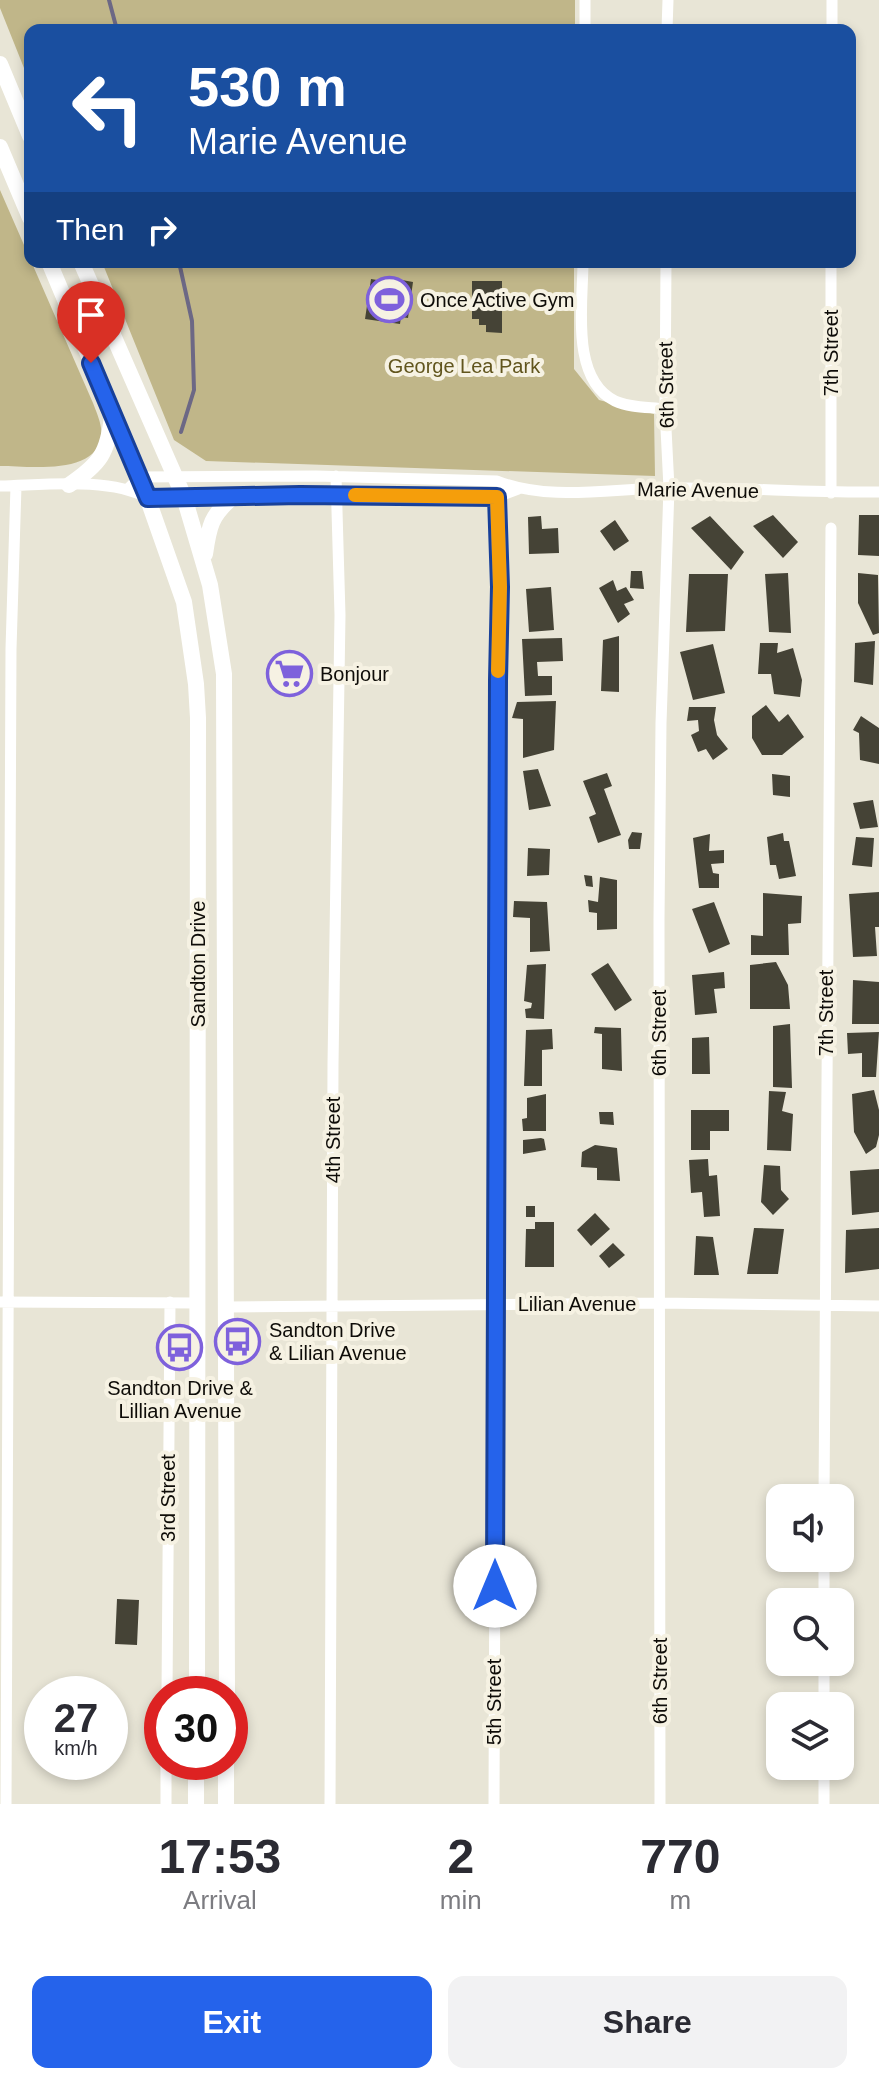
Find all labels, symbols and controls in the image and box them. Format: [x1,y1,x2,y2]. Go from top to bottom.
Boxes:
text: 530 m [188,55,347,118]
icon: left [56,56,160,160]
text: Marie Avenue [188,121,407,162]
icon: right [140,208,184,252]
text: Then [56,213,124,246]
sports icon: Once Active Gym [365,276,413,324]
pin [57,281,125,363]
place label: Once Active Gym [420,289,575,311]
icon: arrive [69,293,113,337]
street label: 7th Street [820,309,842,396]
street label: 6th Street [654,341,678,429]
park label: George Lea Park [388,355,541,377]
street label: Marie Avenue [637,478,759,502]
supermarket icon: Bonjour [265,650,313,698]
place label: Bonjour [320,663,389,685]
street label: Sandton Drive [187,901,209,1027]
street label: 7th Street [815,969,837,1056]
street label: 6th Street [648,989,670,1076]
street label: 4th Street [322,1096,344,1183]
street label: Lilian Avenue [518,1293,636,1315]
bus stop icon: Sandton Drive & Lilian Avenue [214,1317,262,1365]
place label: Sandton Drive & Lilian Avenue [269,1319,407,1364]
bus stop icon: Sandton Drive & Lillian Avenue [156,1324,204,1372]
place label: Sandton Drive & Lillian Avenue [107,1377,253,1422]
street label: 3rd Street [157,1454,179,1542]
map controls [766,1484,854,1780]
button: sound [766,1484,854,1572]
position arrow [453,1544,537,1628]
button: search [766,1588,854,1676]
street label: 6th Street [649,1637,671,1724]
street label: 5th Street [483,1658,505,1745]
speed limit sign: 30 [144,1676,248,1780]
button: layers [766,1692,854,1780]
text: 27 [54,1696,98,1740]
text: km/h [54,1737,98,1759]
text: 17:53 [159,1830,281,1883]
text: 2 [447,1830,474,1883]
text: 770 [640,1830,720,1883]
text: Arrival [183,1885,257,1915]
text: min [440,1885,482,1915]
text: m [670,1885,691,1915]
button: Exit [32,1976,432,2068]
button: Share [448,1976,847,2068]

